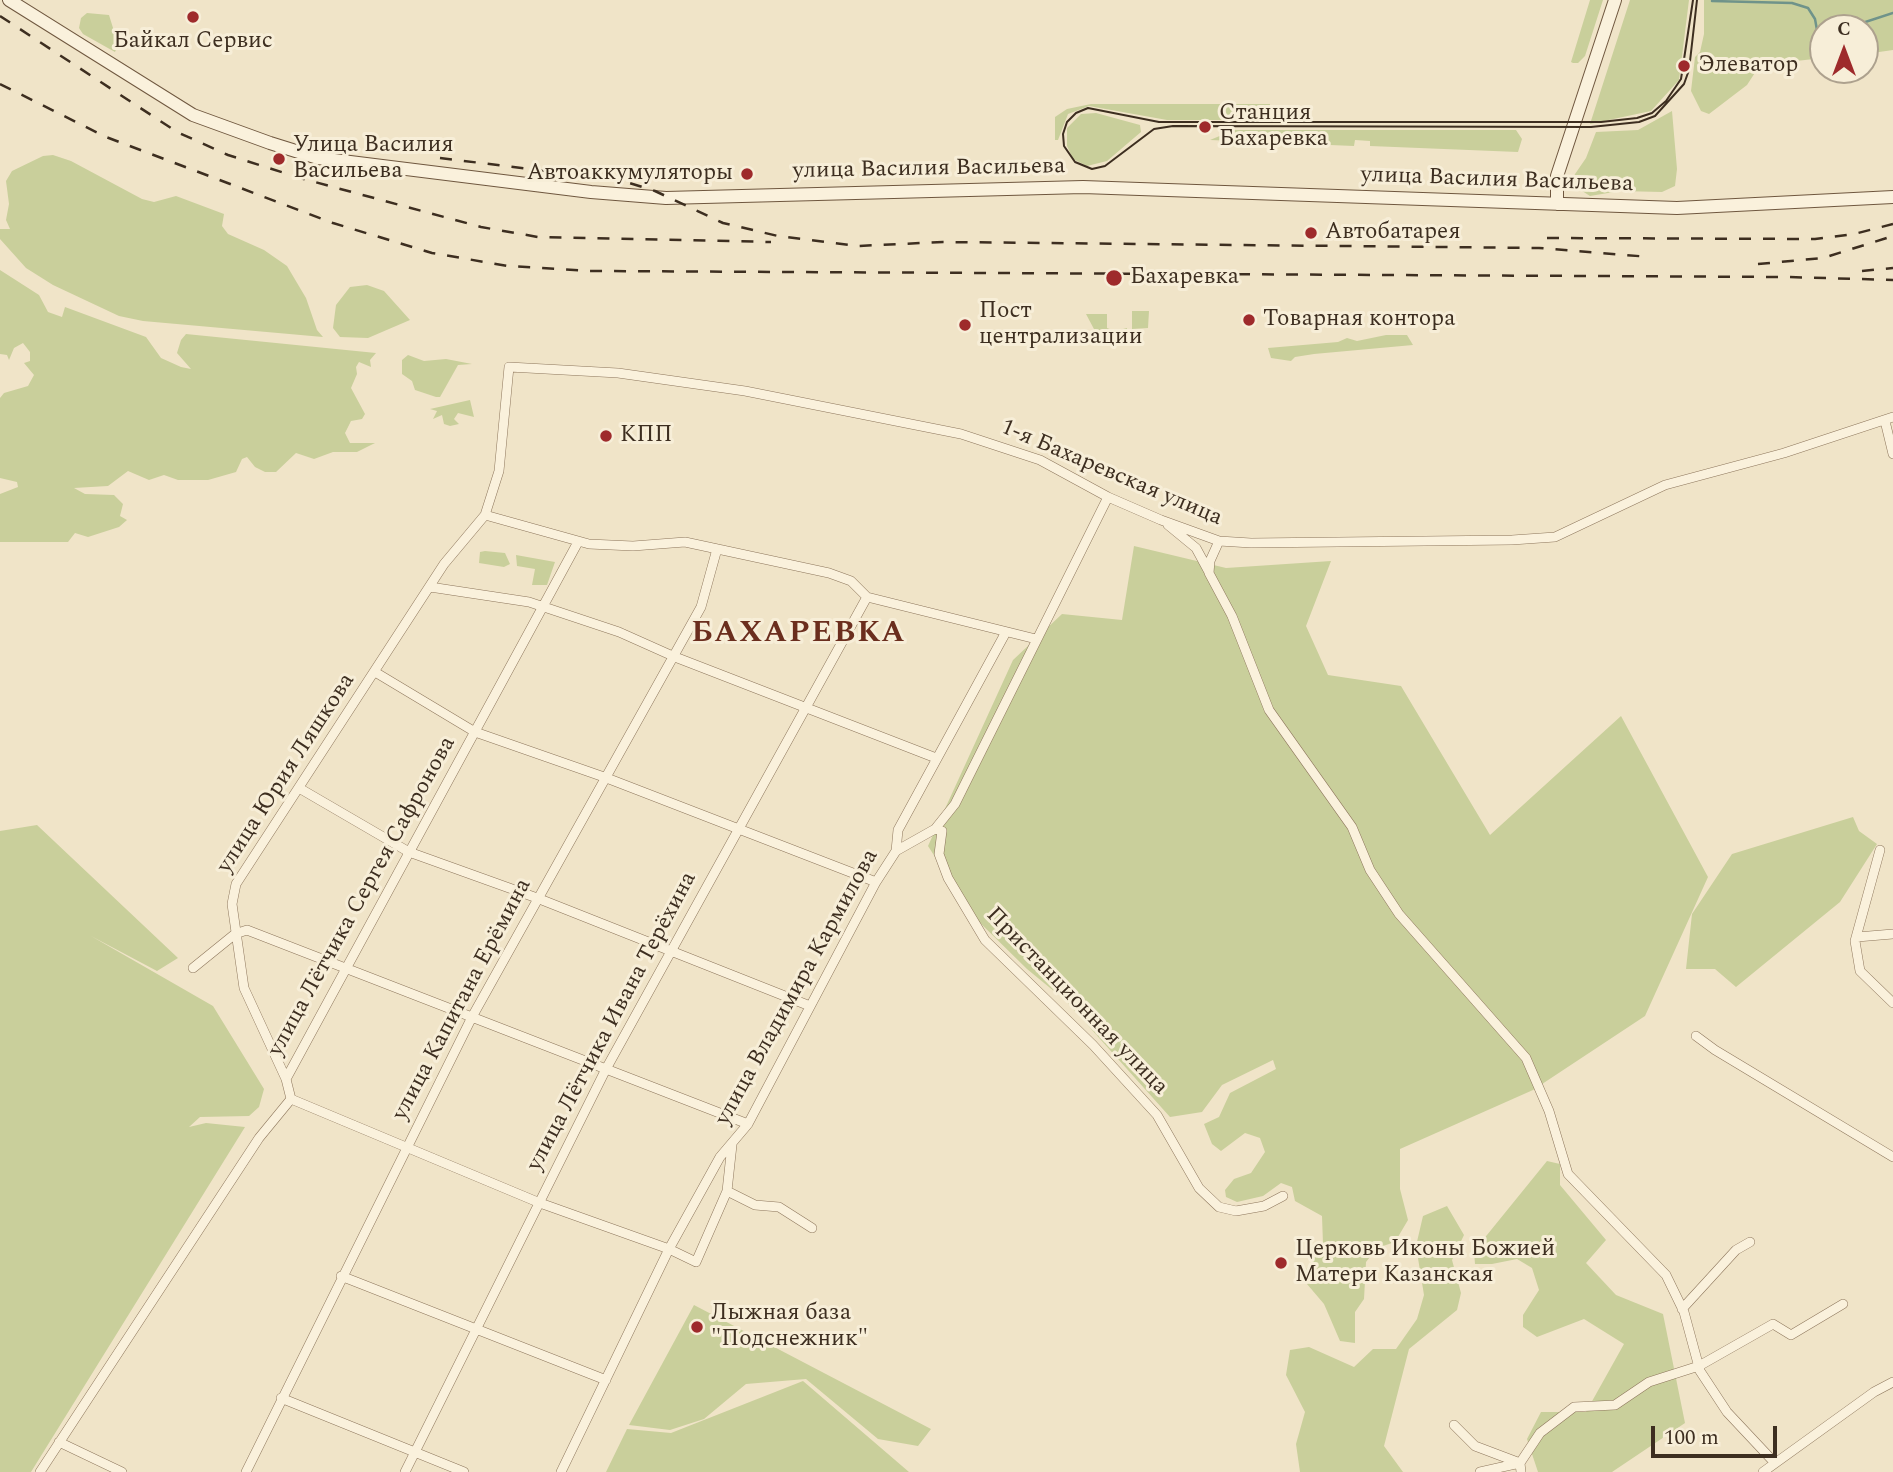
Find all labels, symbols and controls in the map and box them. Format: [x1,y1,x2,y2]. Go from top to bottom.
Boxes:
marker: Байкал Сервис [185,9,201,25]
north arrow [1809,14,1879,84]
text: С [1837,15,1851,44]
place label: Байкал Сервис [113,28,273,56]
place label: Элеватор [1698,52,1798,80]
marker: Элеватор [1676,58,1692,74]
place label: Станция Бахаревка [1219,100,1328,154]
marker: Станция Бахаревка [1197,119,1213,135]
place label: Улица Василия Васильева [293,132,454,186]
marker: Улица Василия Васильева [271,151,287,167]
street label: улица Василия Васильева [792,154,1066,186]
place label: Автоаккумуляторы [527,160,733,188]
street label: улица Василия Васильева [1360,162,1634,200]
marker: Автоаккумуляторы [739,166,755,182]
place label: Автобатарея [1325,219,1461,247]
marker: Автобатарея [1303,225,1319,241]
place label: Бахаревка [1130,264,1239,292]
marker: Бахаревка [1104,268,1124,288]
place label: Пост централизации [979,298,1143,352]
place label: Товарная контора [1263,306,1455,334]
marker: Товарная контора [1241,312,1257,328]
marker: Пост централизации [957,317,973,333]
street label: 1-я Бахаревская улица [996,415,1226,533]
place label: КПП [620,422,672,450]
marker: КПП [598,428,614,444]
district label: БАХАРЕВКА [693,617,905,653]
street label: улица Юрия Ляшкова [212,669,362,879]
street label: улица Лётчика Сергея Сафронова [263,732,463,1062]
street label: улица Владимира Кармилова [710,845,886,1131]
street label: улица Лётчика Ивана Терёхина [522,868,704,1176]
street label: улица Капитана Ерёмина [388,874,538,1126]
street label: Пристанционная улица [979,902,1173,1102]
place label: Церковь Иконы Божией Матери Казанская [1295,1236,1555,1290]
marker: Церковь Иконы Божией Матери Казанская [1273,1255,1289,1271]
place label: Лыжная база "Подснежник" [711,1300,868,1354]
marker: Лыжная база "Подснежник" [689,1319,705,1335]
scale bar [1655,1412,1781,1456]
text: 100 m [1664,1422,1719,1454]

